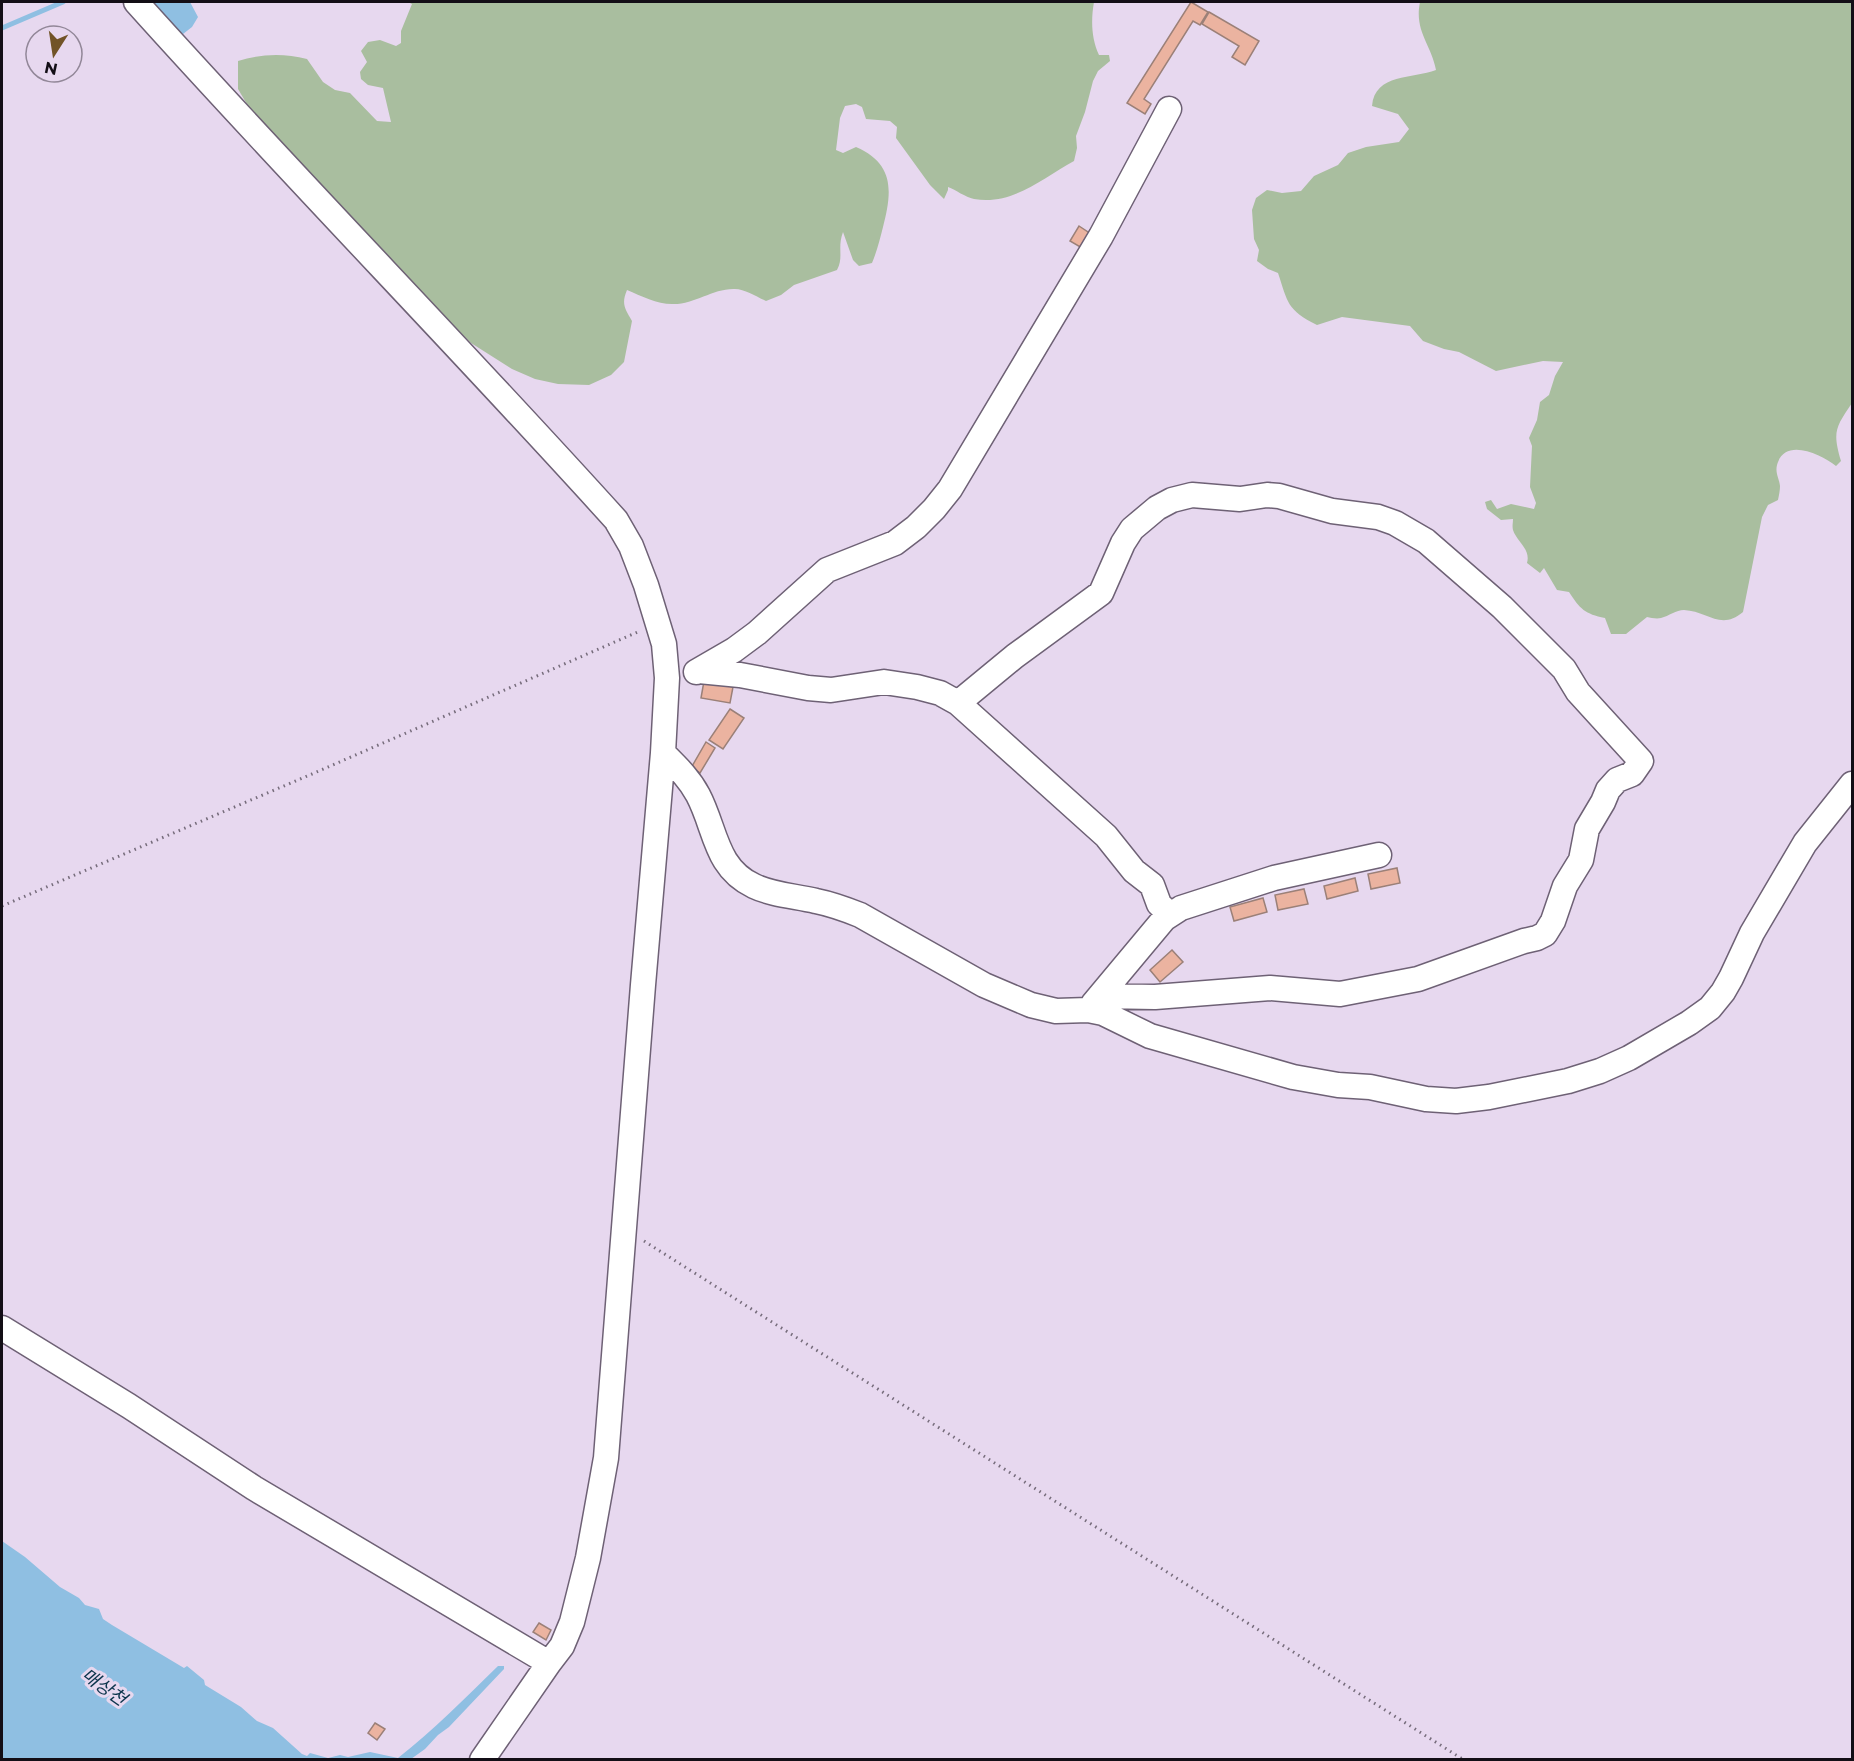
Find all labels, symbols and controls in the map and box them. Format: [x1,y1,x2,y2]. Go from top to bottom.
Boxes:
north arrow [24,24,84,84]
text: N [43,58,59,79]
water label: 매상천 [77,1664,133,1712]

